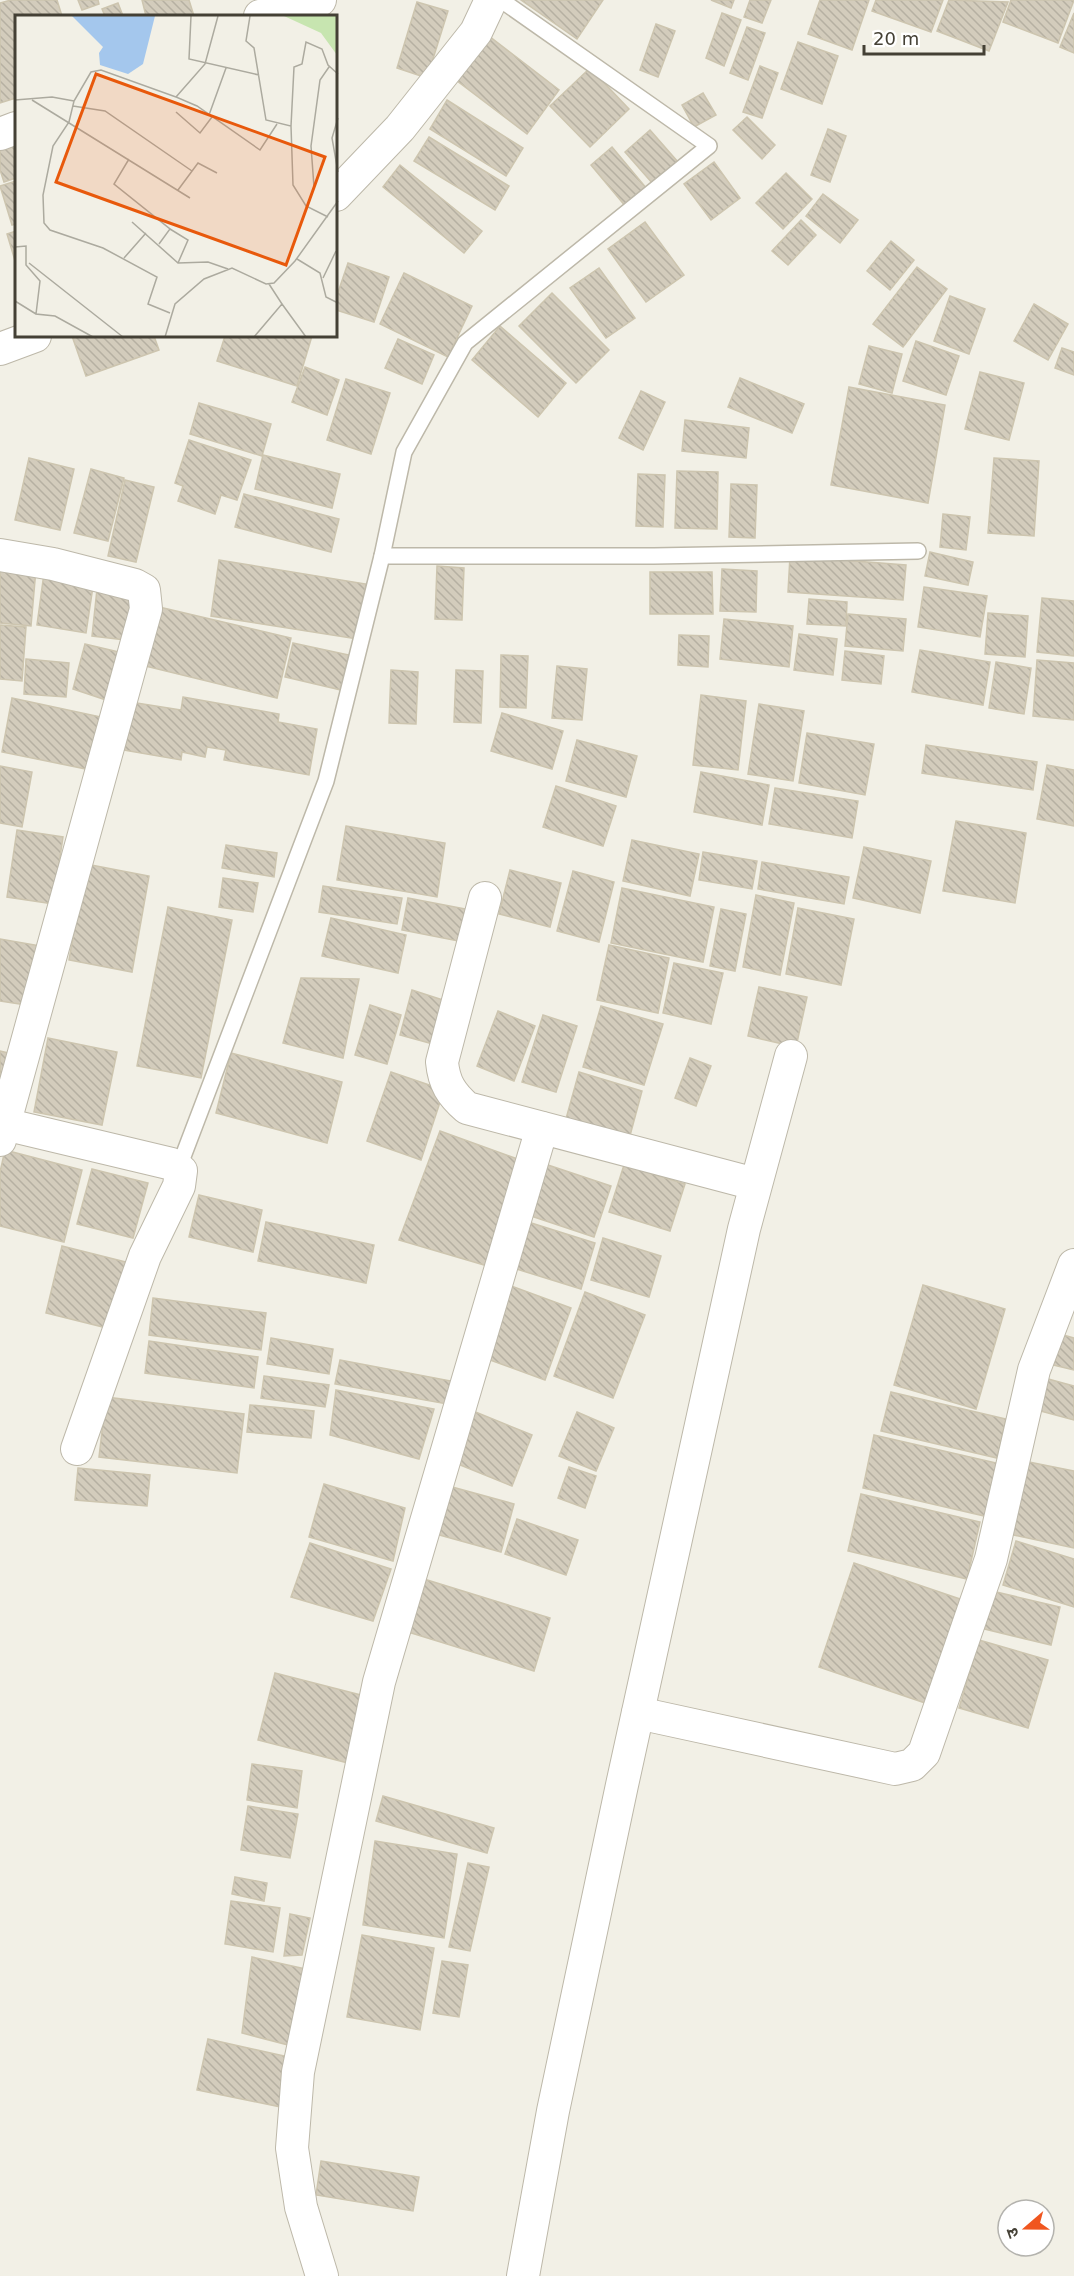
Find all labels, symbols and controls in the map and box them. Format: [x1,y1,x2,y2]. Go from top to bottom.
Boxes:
inset map [15,15,338,338]
scale bar [864,18,984,56]
text: 20 m [873,28,919,49]
north arrow [996,2198,1056,2258]
text: उ [1002,2225,1023,2241]

